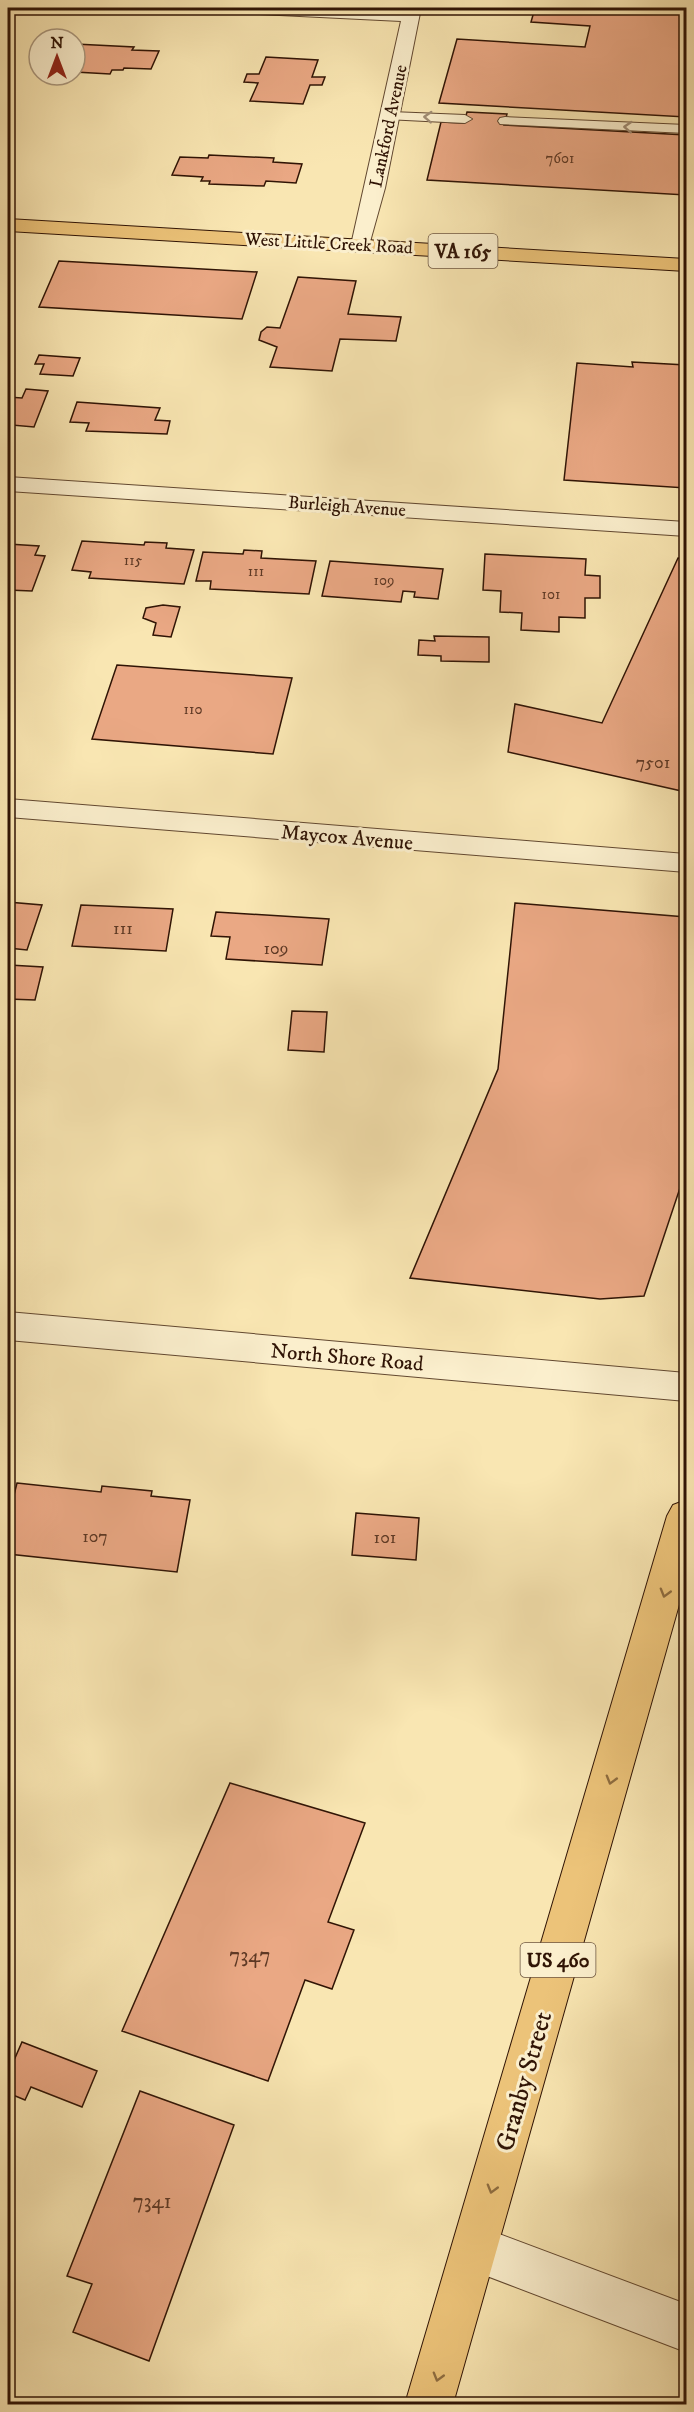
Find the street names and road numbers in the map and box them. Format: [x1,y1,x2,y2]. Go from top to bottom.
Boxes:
street label: Lankford Avenue [365,63,413,189]
street label: West Little Creek Road [243,229,413,259]
road number: VA 165 [428,234,498,268]
street label: Burleigh Avenue [287,492,407,522]
street label: Maycox Avenue [280,819,414,857]
street label: North Shore Road [269,1338,425,1378]
road number: US 460 [520,1943,596,1977]
street label: Granby Street [489,2008,560,2155]

